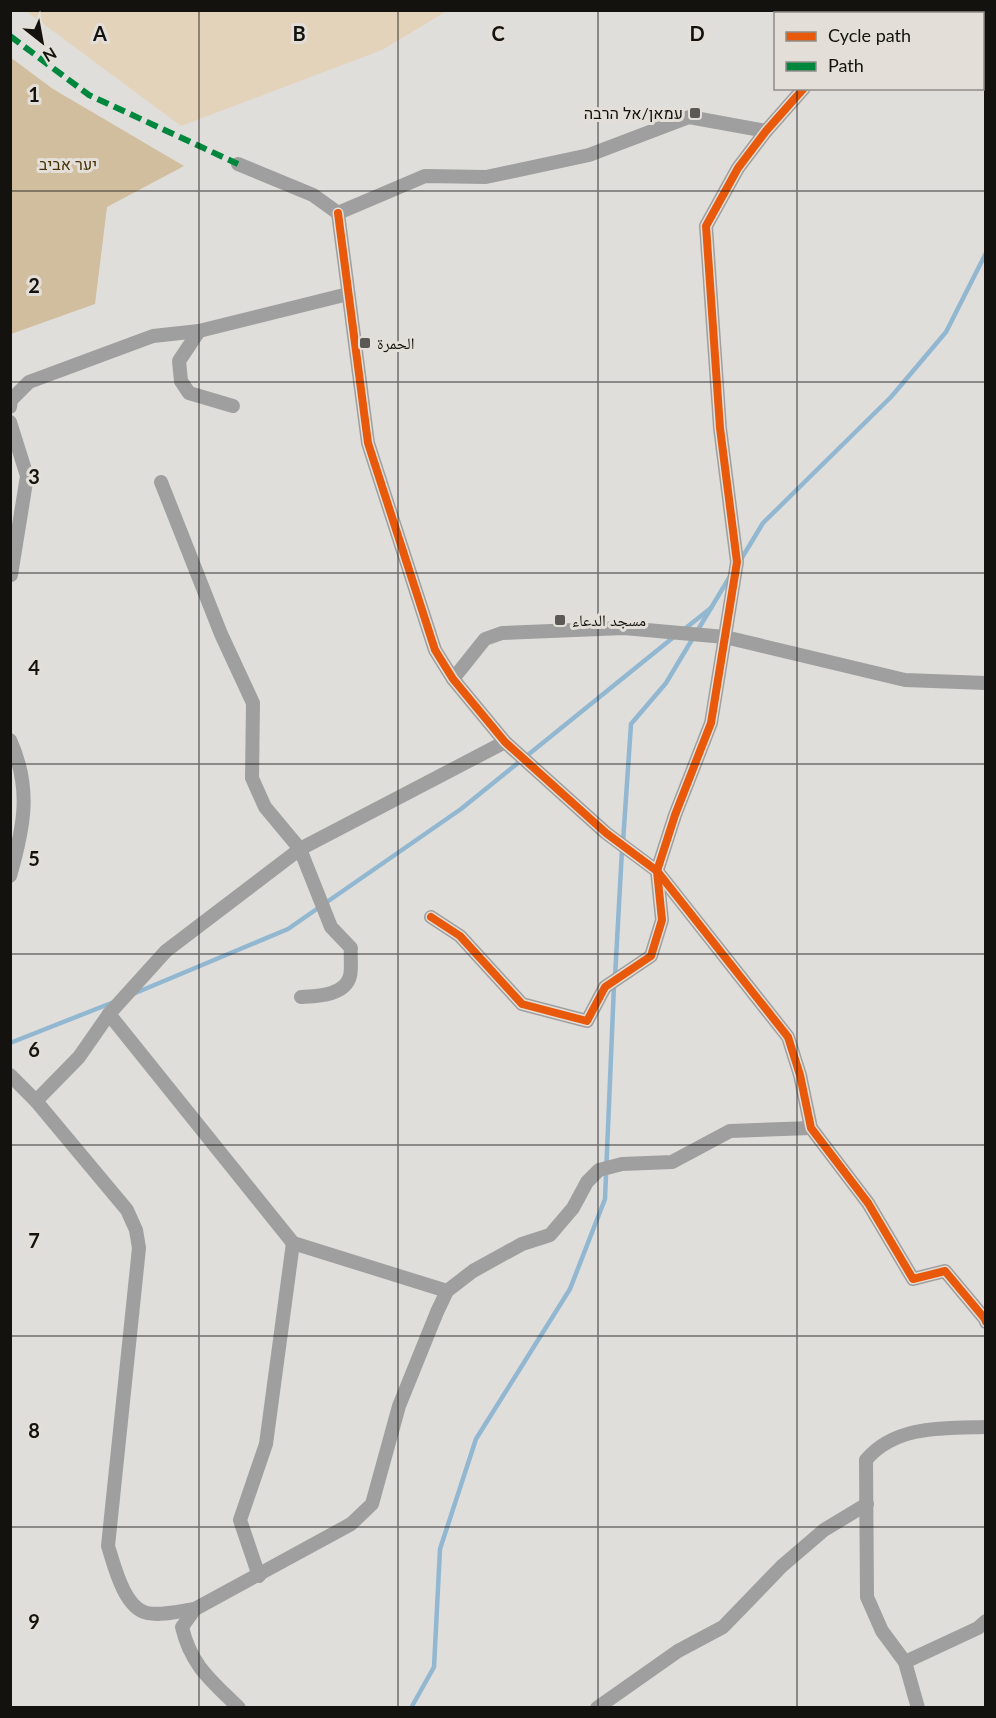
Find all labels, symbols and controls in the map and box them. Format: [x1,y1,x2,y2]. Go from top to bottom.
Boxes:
north arrow [12,12,72,72]
legend [774,12,984,90]
text: A [92,21,107,45]
text: B [292,21,306,45]
text: C [491,21,505,45]
text: D [689,21,705,45]
text: Cycle path [828,24,911,46]
text: N [40,44,60,67]
text: Path [828,54,864,76]
text: 1 [28,82,40,106]
place label: עמאן/אל הרבה [584,103,683,122]
marker: עמאן/אל הרבה [688,106,702,120]
park label: יער אביב [39,154,97,173]
text: 2 [28,273,40,297]
place label: الحمرة [377,333,414,353]
marker: الحمرة [358,336,372,350]
text: 3 [28,464,40,488]
place label: مسجد الدعاء [572,610,646,629]
marker: مسجد الدعاء [553,613,567,627]
text: 4 [28,655,40,679]
text: 5 [28,846,40,870]
text: 6 [28,1037,40,1061]
text: 7 [28,1228,40,1252]
text: 8 [28,1418,40,1442]
text: 9 [28,1609,40,1633]

